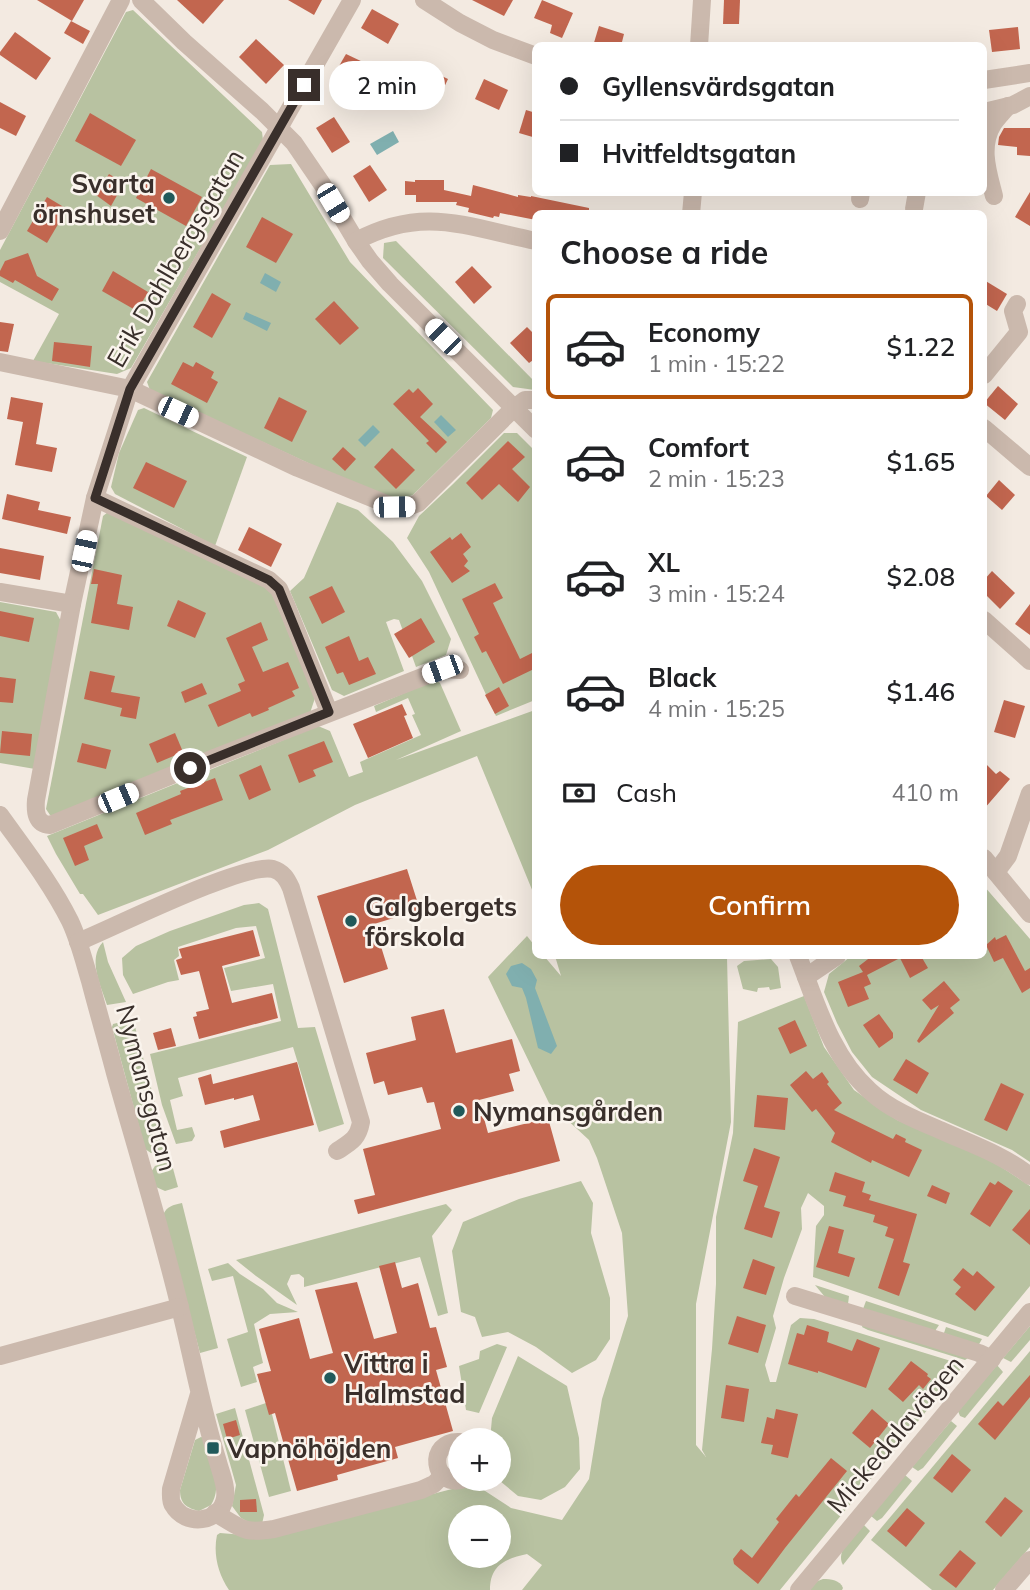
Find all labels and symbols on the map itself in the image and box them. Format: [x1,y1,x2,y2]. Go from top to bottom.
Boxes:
callout: 2 min [328,60,444,110]
route end [288,69,320,101]
street label: Erik Dahlbergsgatan [99,143,251,373]
place label: Svarta örnshuset [32,167,155,230]
car [314,180,353,226]
marker: Svarta örnshuset [161,190,177,206]
car [421,315,466,359]
car [155,394,202,430]
car [373,496,416,518]
car [70,528,99,574]
car [419,652,466,686]
route start [174,752,206,784]
car [95,780,142,816]
place label: Galgbergets förskola [365,890,517,953]
marker: Galgbergets förskola [343,913,359,929]
street label: Nymansgatan [109,1001,185,1175]
place label: Nymansgården [473,1095,663,1128]
marker: Nymansgården [451,1103,467,1119]
place label: Vittra i Halmstad [343,1347,465,1410]
street label: Mickedalavägen [819,1348,971,1520]
marker: Vittra i Halmstad [322,1370,338,1386]
place label: Vapnöhöjden [226,1432,391,1465]
marker: Vapnöhöjden [205,1440,221,1456]

